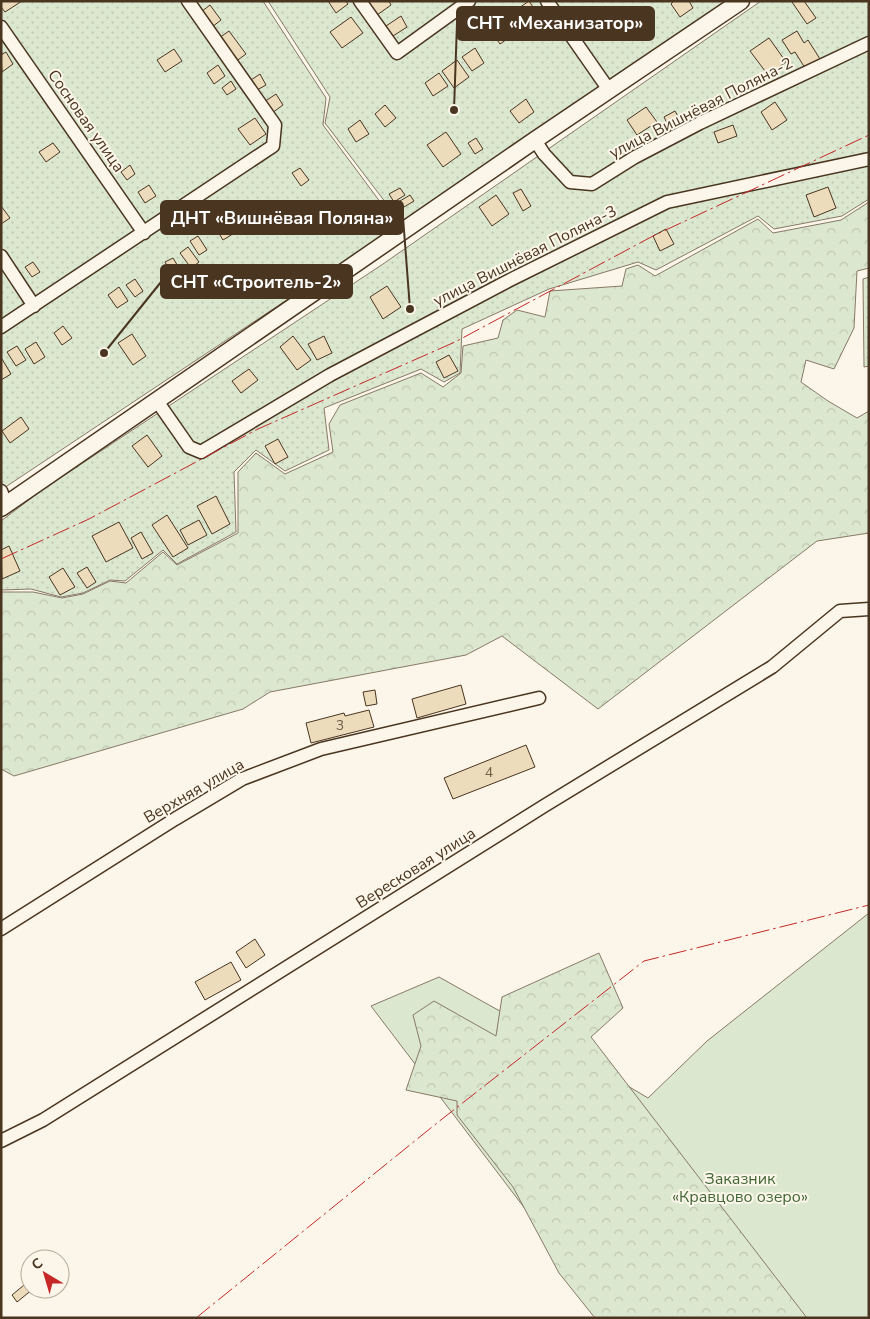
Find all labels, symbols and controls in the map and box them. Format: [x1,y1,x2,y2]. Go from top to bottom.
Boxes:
callout: СНТ «Механизатор» [457,7,654,40]
text: СНТ «Механизатор» [466,11,644,35]
street label: улица Вишнёвая Поляна-2 [606,52,796,164]
street label: Сосновая улица [42,65,130,177]
street label: улица Вишнёвая Поляна-3 [430,200,620,312]
callout: ДНТ «Вишнёвая Поляна» [161,201,403,234]
text: ДНТ «Вишнёвая Поляна» [171,206,393,230]
callout: СНТ «Строитель-2» [161,265,352,298]
text: СНТ «Строитель-2» [171,270,341,294]
house number: 3 [336,716,344,735]
street label: Верхняя улица [140,753,248,829]
house number: 4 [485,763,493,782]
street label: Вересковая улица [352,822,480,914]
park label: Заказник «Кравцово озеро» [672,1168,808,1208]
north arrow [20,1249,70,1299]
text: С [28,1253,47,1275]

